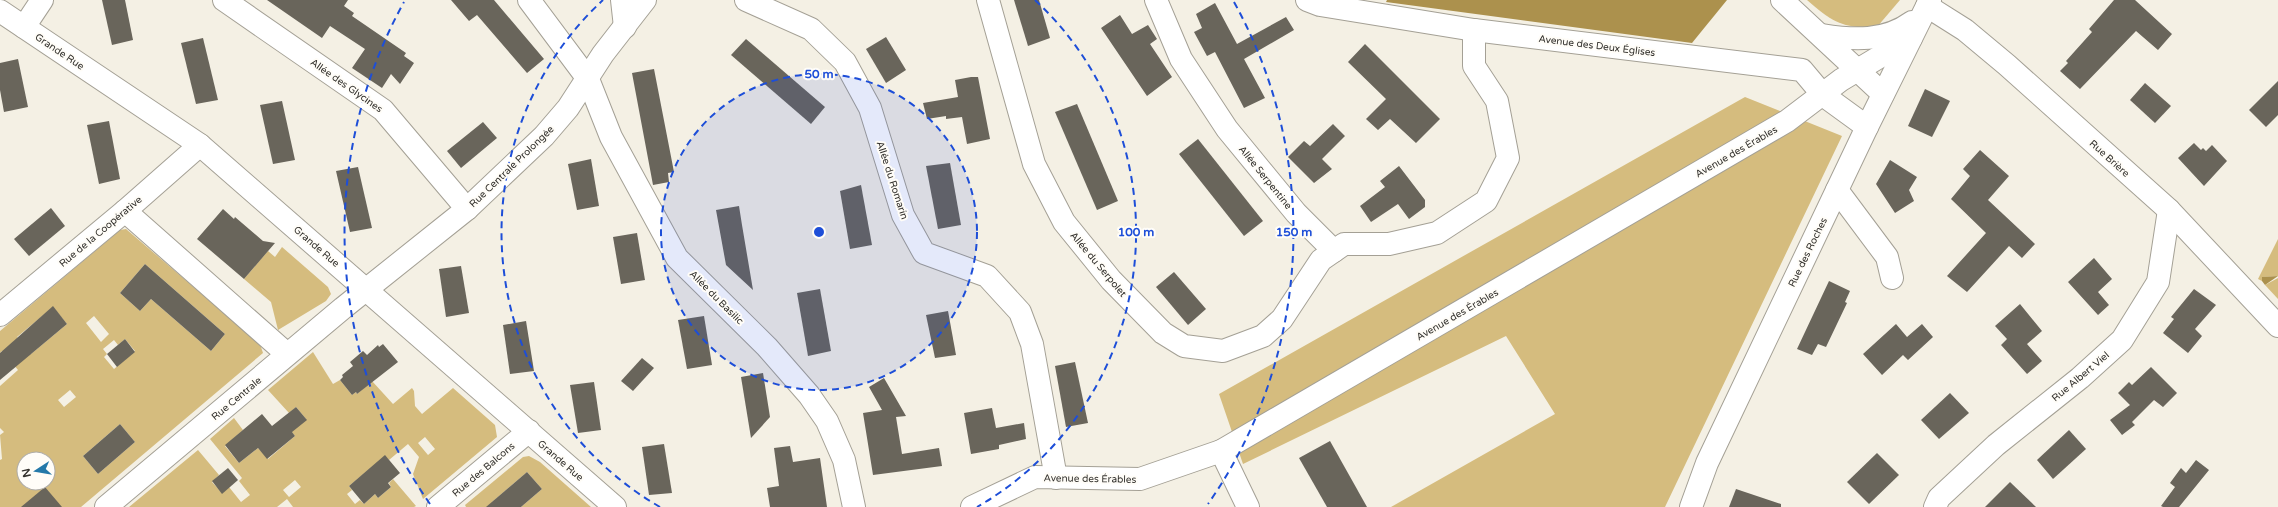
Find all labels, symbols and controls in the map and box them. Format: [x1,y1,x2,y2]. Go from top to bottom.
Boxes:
street label: Grande Rue [33,31,87,73]
street label: Avenue des Deux Églises [1538,33,1656,59]
street label: Allée des Glycines [308,56,385,115]
text: 50 m [804,67,834,81]
street label: Rue Centrale Prolongée [467,123,557,210]
street label: Avenue des Érables [1693,123,1780,180]
street label: Rue Brière [2087,138,2132,180]
street label: Allée du Romarin [874,140,910,221]
street label: Allée Serpentine [1236,144,1295,212]
street label: Rue de la Coopérative [57,193,145,270]
street label: Rue des Roches [1786,216,1830,289]
street label: Grande Rue [291,224,342,270]
centre of rings [812,225,826,239]
text: 100 m [1118,225,1154,239]
text: 150 m [1276,225,1312,239]
street label: Allée du Serpolet [1068,230,1129,300]
street label: Allée du Basilic [687,268,746,327]
street label: Avenue des Érables [1414,286,1501,343]
street label: Rue Albert Viel [2050,349,2112,404]
street label: Rue Centrale [209,374,264,423]
street label: Grande Rue [535,438,586,484]
street label: Rue des Balcons [450,440,518,499]
north arrow [16,451,56,491]
text: N [19,467,34,479]
street label: Avenue des Érables [1043,472,1137,486]

